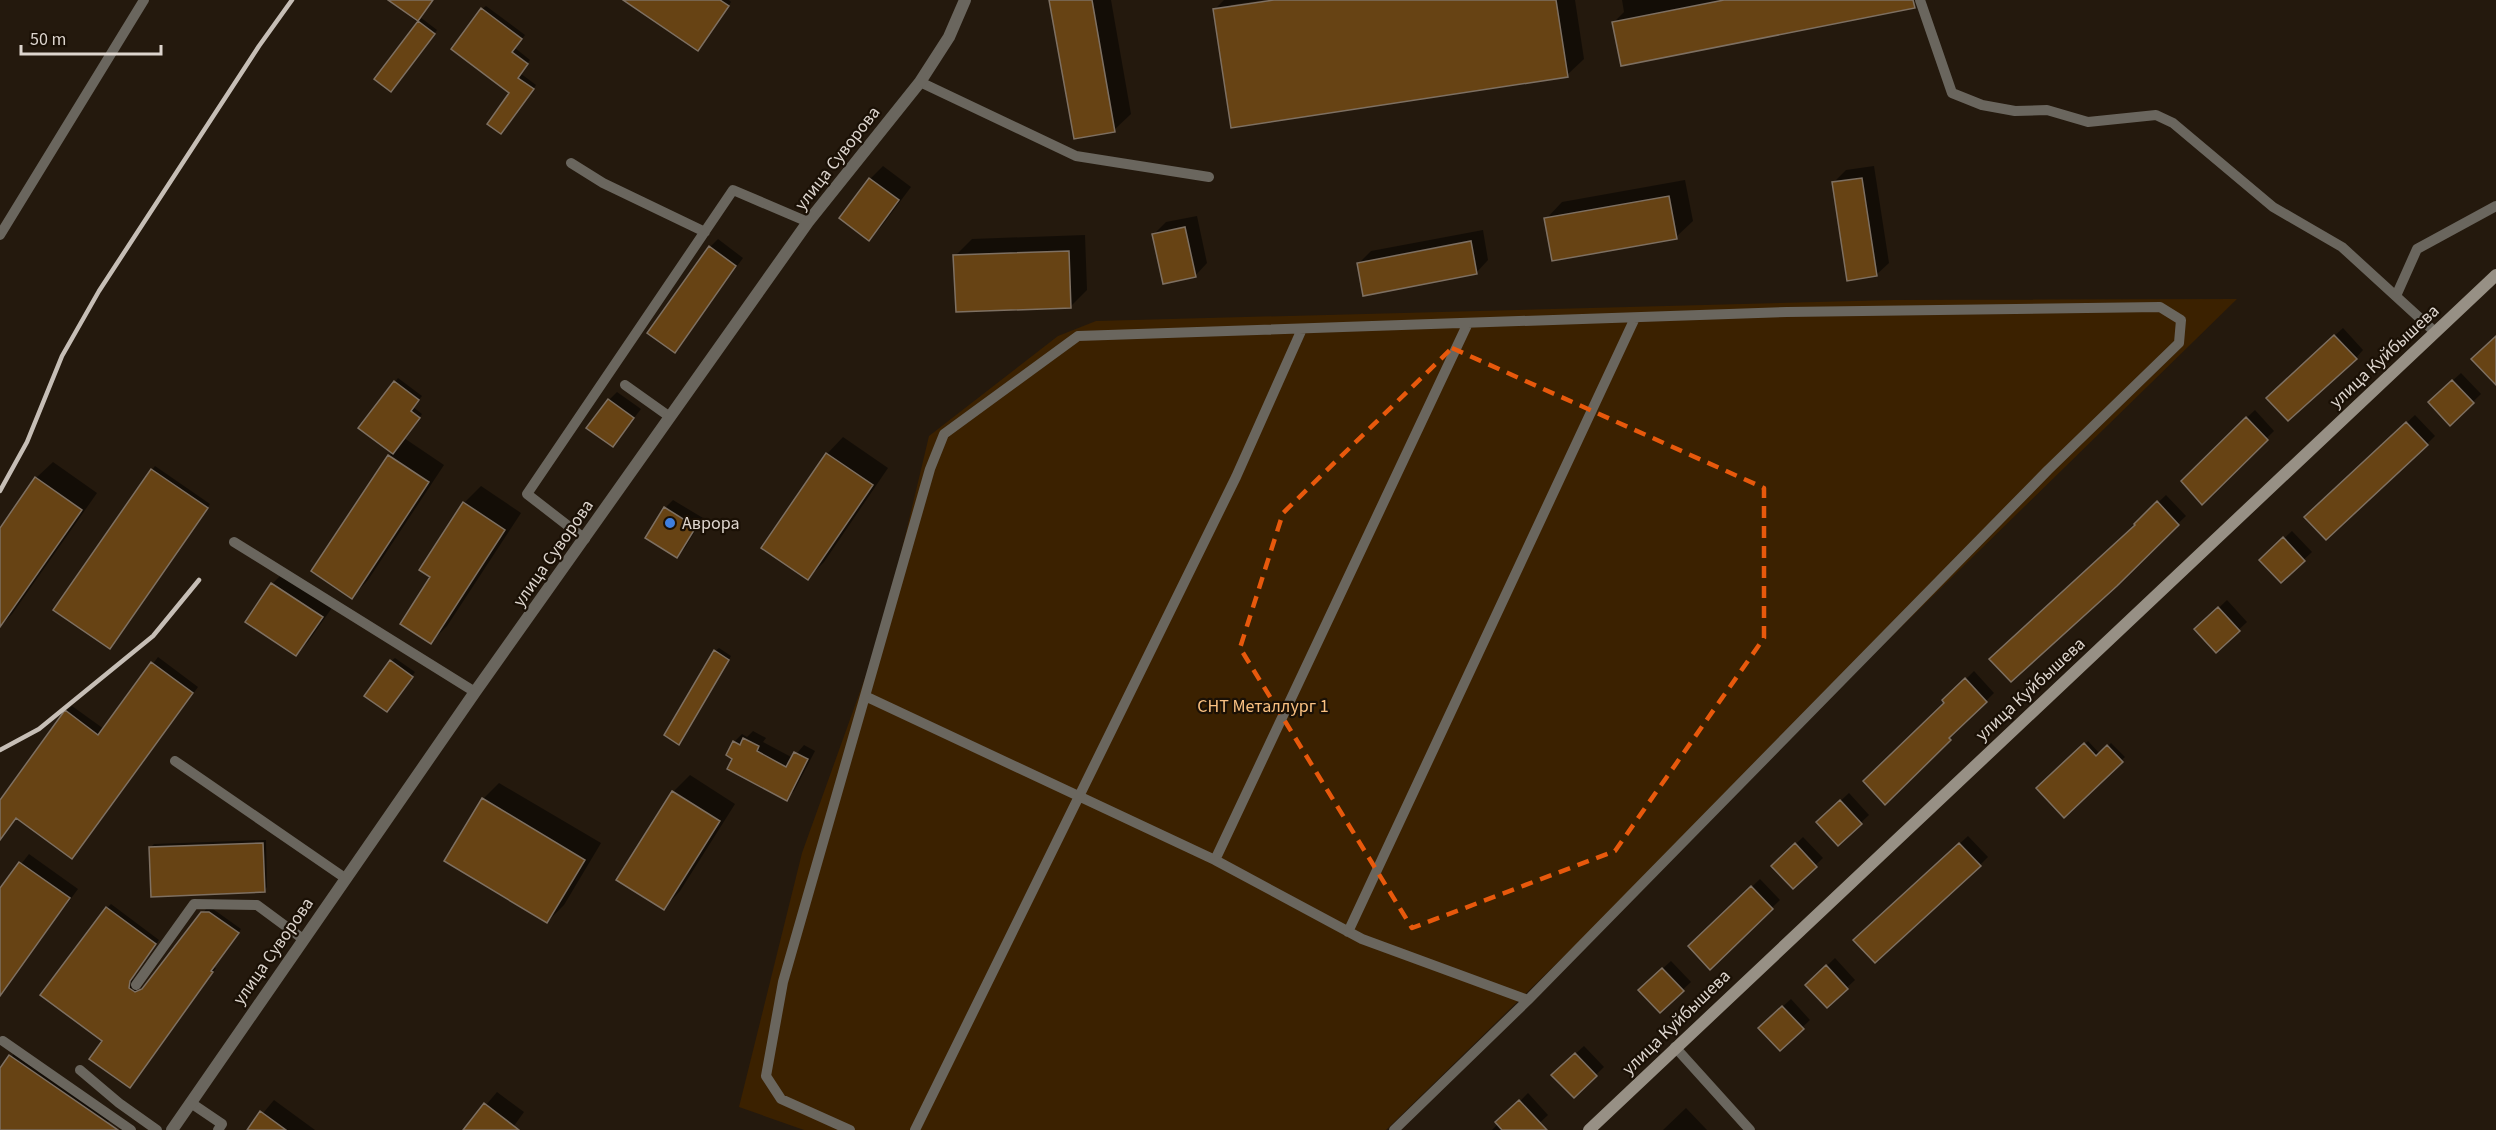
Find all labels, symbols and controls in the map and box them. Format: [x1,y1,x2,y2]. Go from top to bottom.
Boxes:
scale bar [21,18,160,56]
text: 50 m [30,27,66,52]
street label: улица Суворова [789,101,886,216]
street label: улица Куйбышева [2324,299,2445,414]
street label: улица Суворова [507,494,600,612]
place label: Аврора [682,511,740,536]
marker: Аврора [663,516,677,530]
street label: улица Куйбышева [1970,632,2091,747]
park label: СНТ Металлург 1 [1197,694,1329,719]
street label: улица Суворова [227,892,320,1010]
street label: улица Куйбышева [1617,964,1736,1081]

